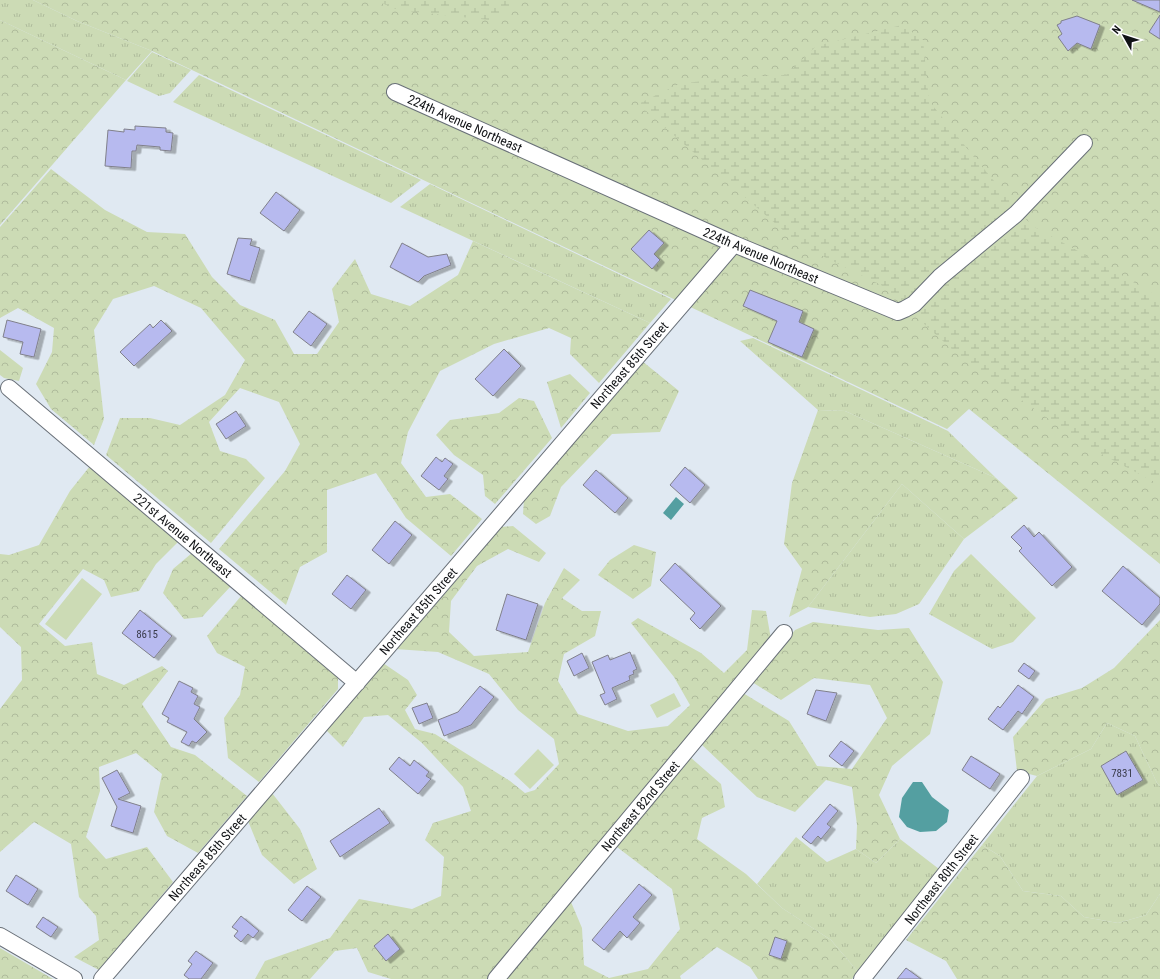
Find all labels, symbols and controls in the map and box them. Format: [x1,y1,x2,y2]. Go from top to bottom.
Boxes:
north arrow [1104,16,1144,56]
text: N [1109,23,1124,37]
street label: 224th Avenue Northeast [405,91,525,156]
street label: 224th Avenue Northeast [701,224,821,287]
street label: Northeast 85th Street [587,319,671,412]
street label: 221st Avenue Northeast [131,490,235,581]
street label: Northeast 85th Street [376,565,460,658]
house number: 8615 [136,628,158,641]
street label: Northeast 82nd Street [598,758,683,854]
house number: 7831 [1111,767,1133,780]
street label: Northeast 85th Street [165,811,249,904]
street label: Northeast 80th Street [901,831,981,927]

